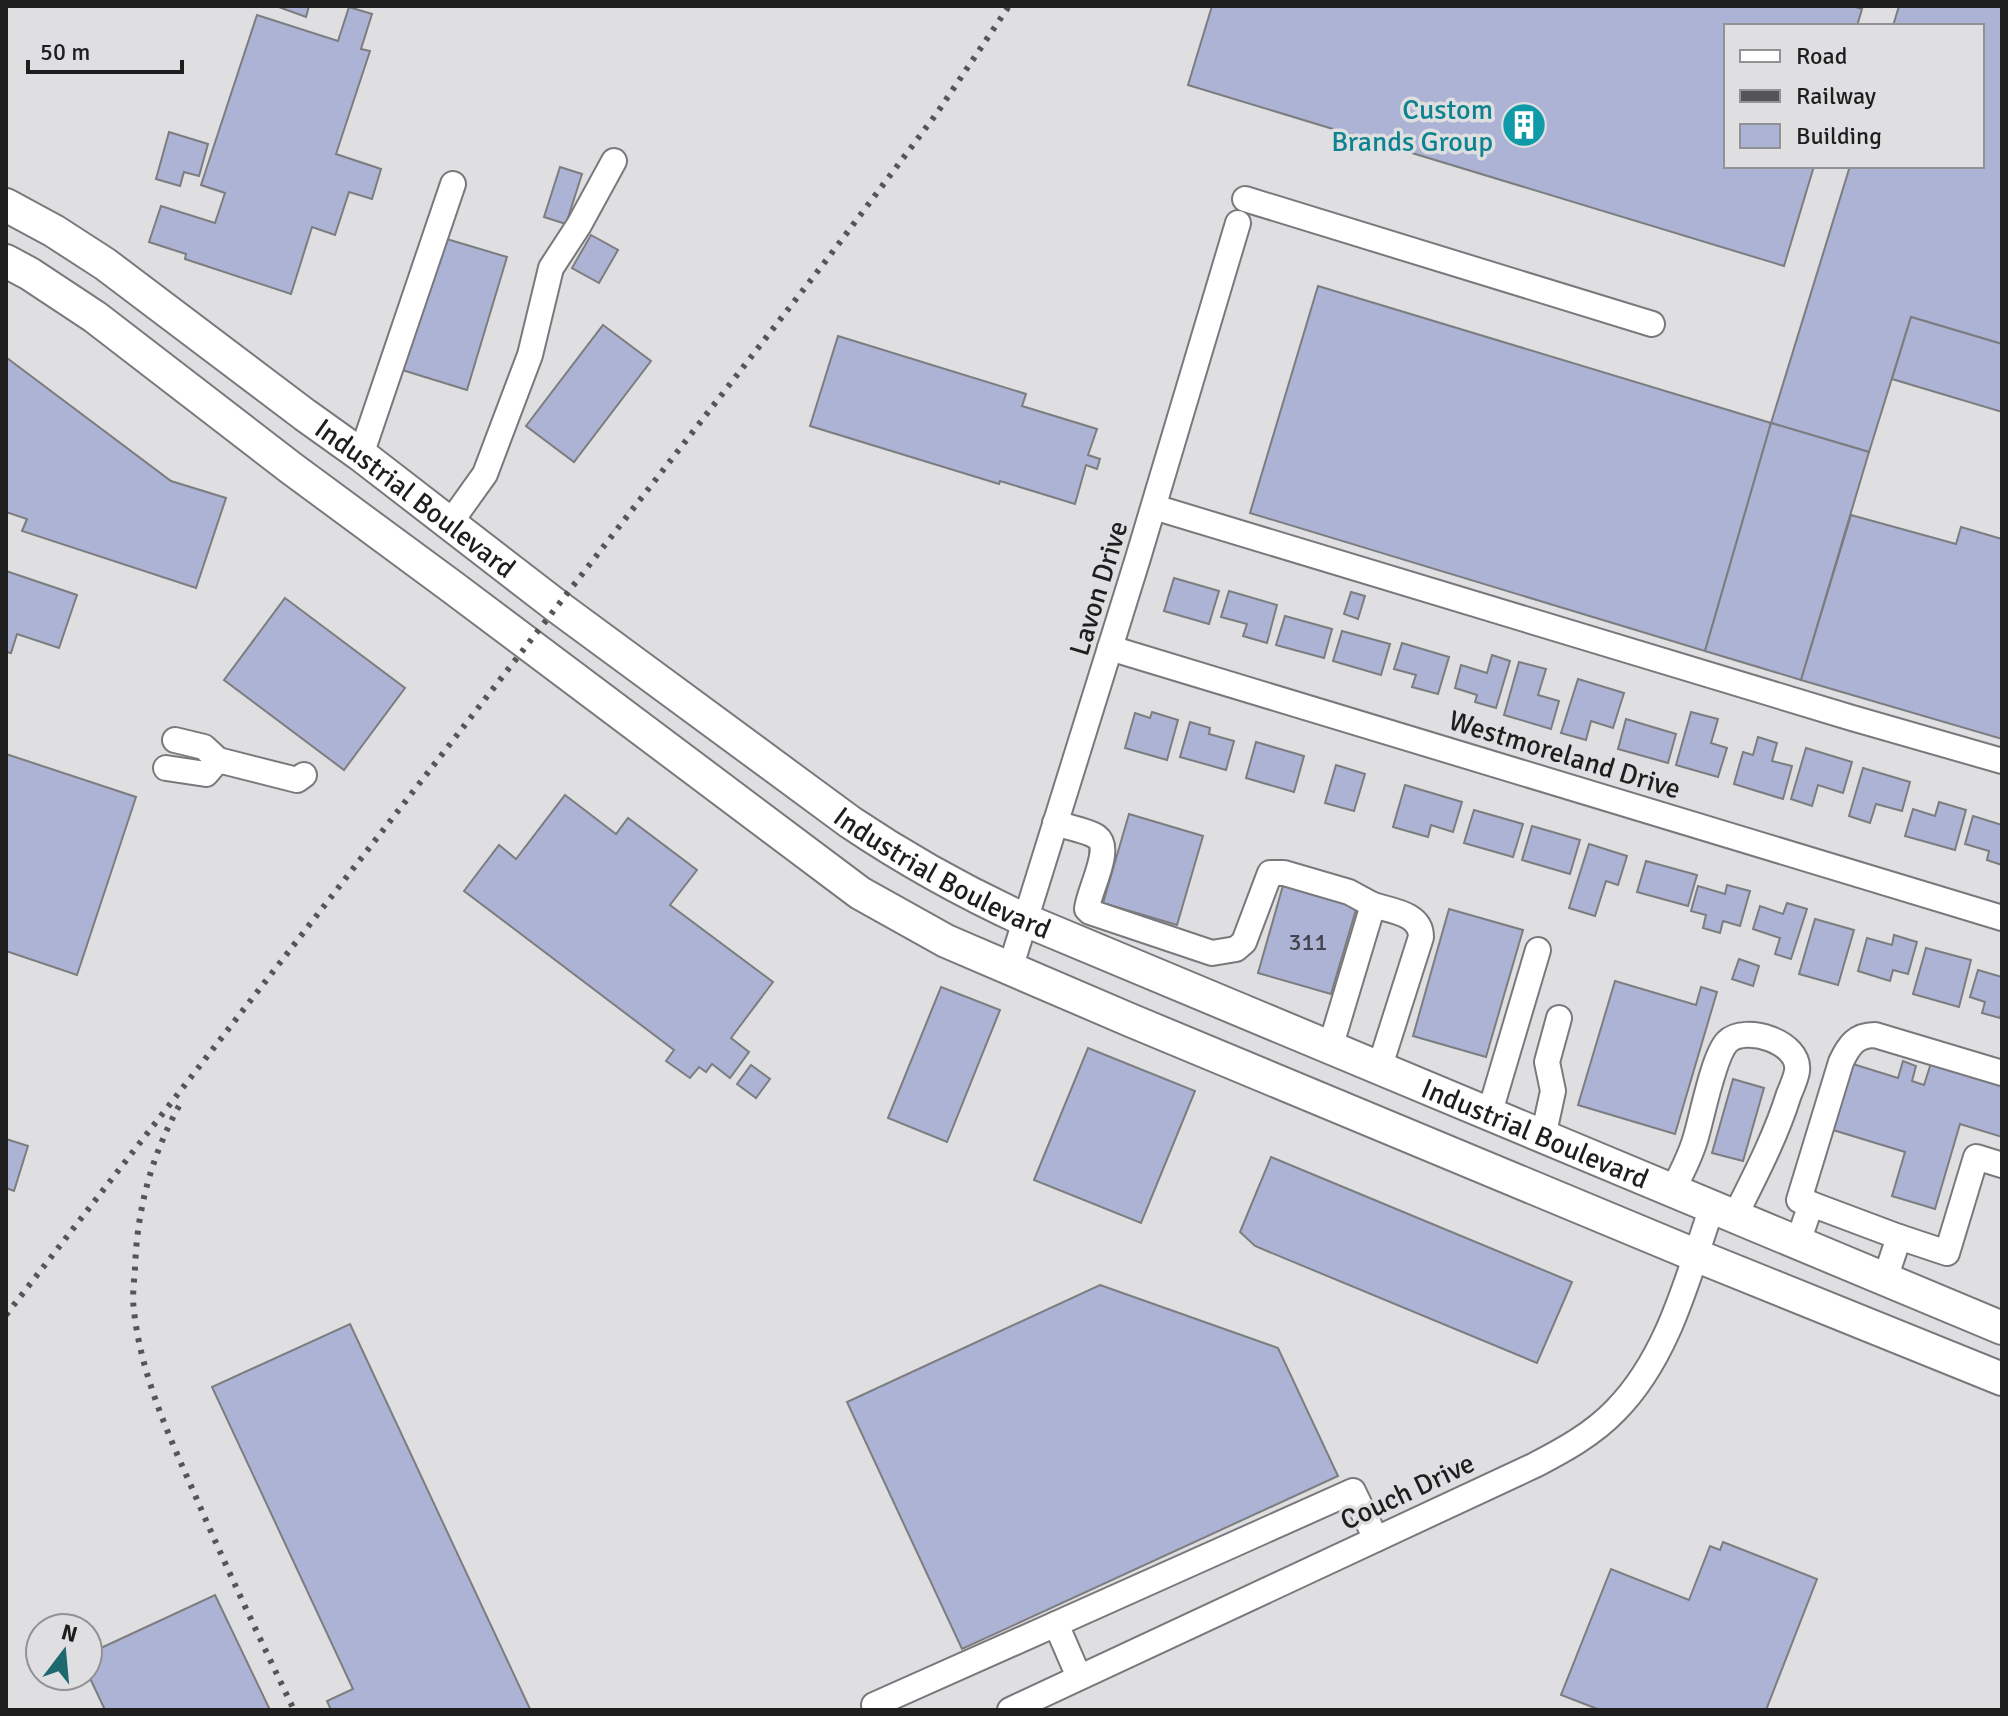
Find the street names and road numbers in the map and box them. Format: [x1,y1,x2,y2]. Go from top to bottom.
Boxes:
street label: Industrial Boulevard [308,412,522,586]
street label: Lavon Drive [1062,517,1136,660]
street label: Westmoreland Drive [1445,703,1685,806]
street label: Industrial Boulevard [827,800,1056,947]
street label: Industrial Boulevard [1416,1072,1654,1197]
street label: Couch Drive [1335,1446,1480,1538]

